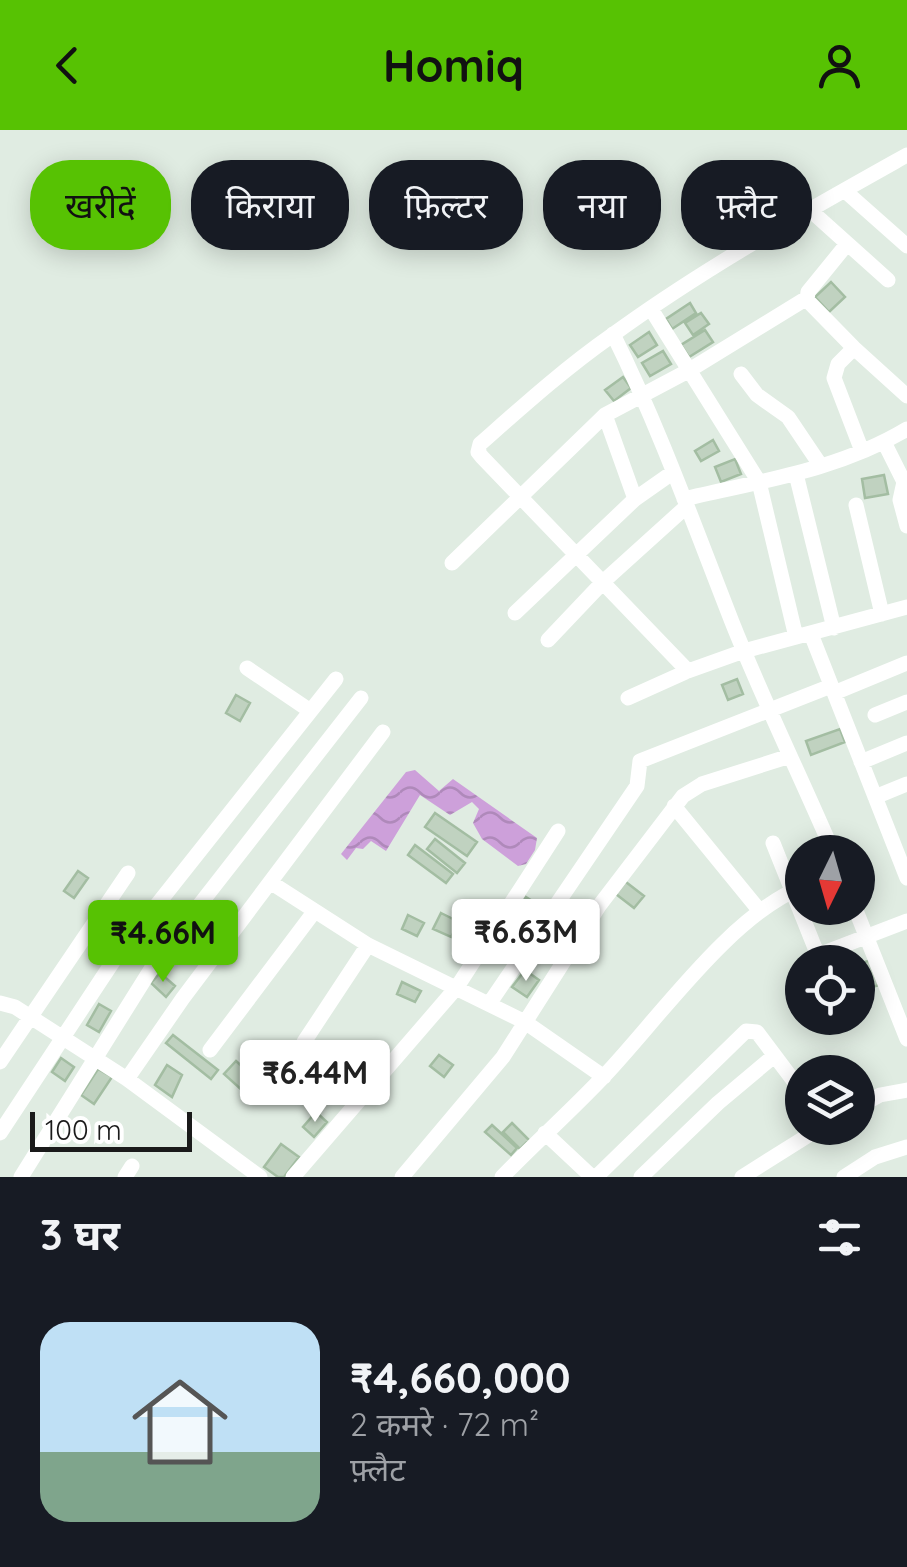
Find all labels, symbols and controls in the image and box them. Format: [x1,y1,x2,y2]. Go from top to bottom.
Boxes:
text: Homiq [383,37,524,93]
icon: back [40,38,95,93]
icon: person [812,38,867,93]
chip: खरीदें [30,160,171,250]
chip: किराया [191,160,349,250]
chip: फ़िल्टर [369,160,523,250]
chip: नया [543,160,661,250]
chip: फ़्लैट [681,160,812,250]
north arrow [785,835,875,925]
map controls [785,835,875,1145]
pin: ₹6.63M [445,899,607,984]
pin: ₹4.66M [82,900,244,985]
text: ₹6.63M [474,911,578,951]
text: ₹4.66M [110,912,216,952]
button: locate [785,945,875,1035]
pin: ₹6.44M [234,1040,396,1125]
text: ₹6.44M [262,1052,368,1092]
button: layers [785,1055,875,1145]
scale bar [30,1107,192,1151]
text: 100 m [45,1112,122,1147]
text: 3 घर [40,1208,120,1261]
icon: filters [812,1210,867,1265]
text: ₹4,660,000 [350,1351,571,1404]
icon: home [120,1362,240,1482]
text: 2 कमरे · 72 m² [350,1404,539,1444]
text: फ़्लैट [350,1449,405,1489]

